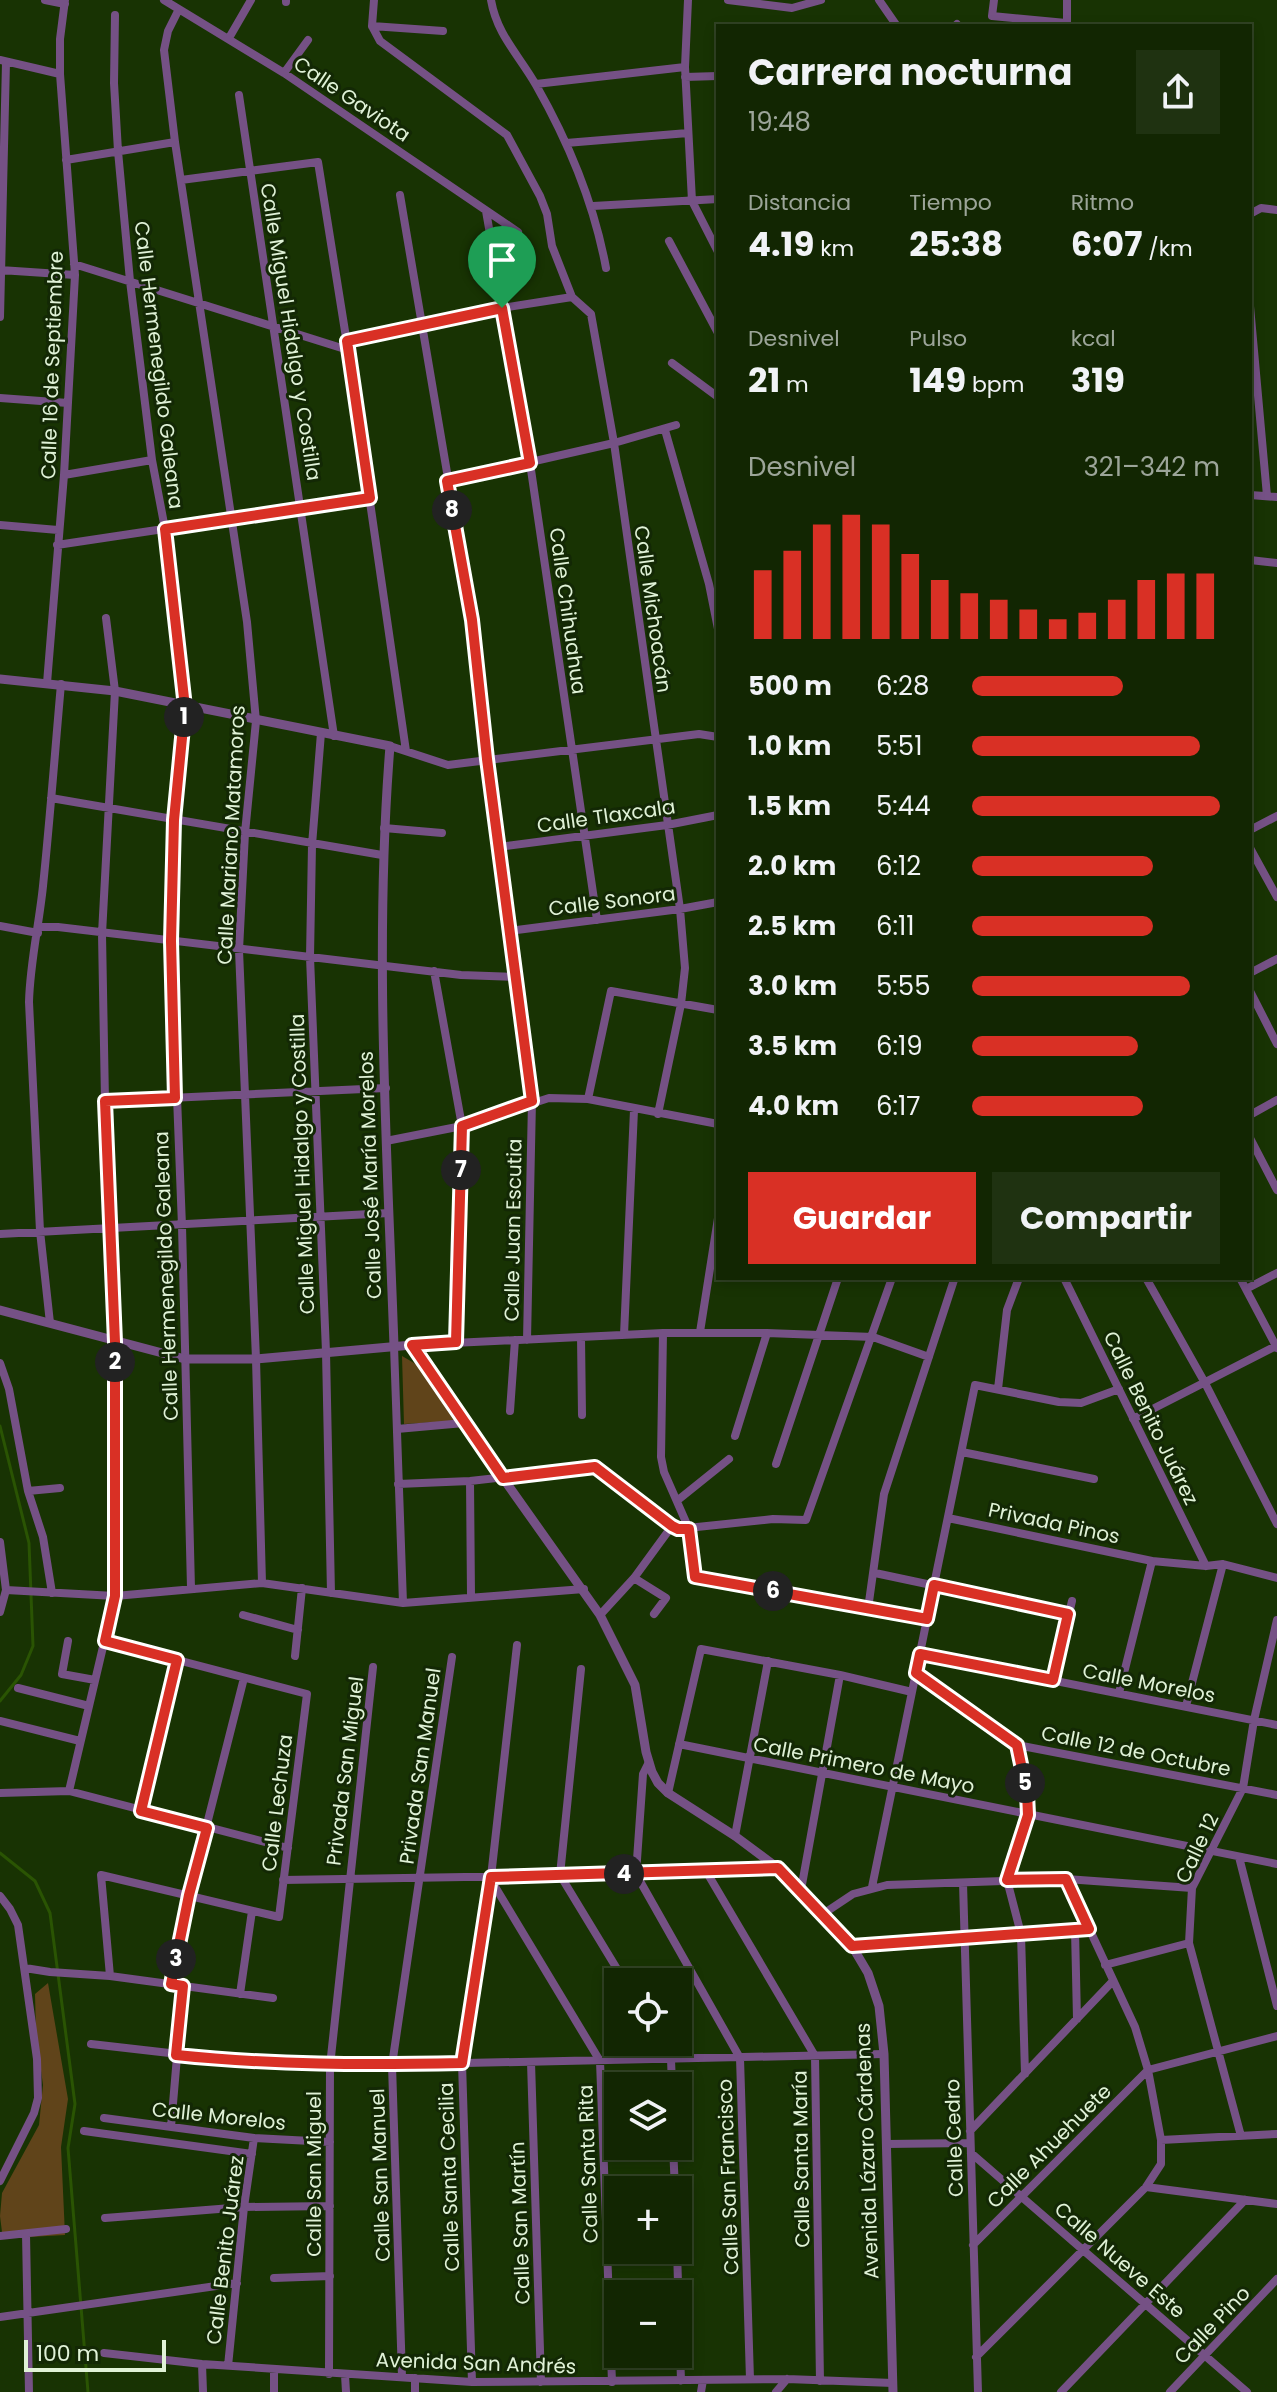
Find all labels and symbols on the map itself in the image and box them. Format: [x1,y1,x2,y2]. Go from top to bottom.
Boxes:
street label: Calle Gaviota [288,50,416,148]
street label: Calle Miguel Hidalgo y Costilla [254,181,328,483]
street label: Calle Hermenegildo Galeana [127,220,191,510]
pin [468,226,536,308]
street label: Calle 16 de Septiembre [34,250,70,480]
pin: 8 [432,490,472,530]
street label: Calle Michoacán [627,524,679,694]
street label: Calle Chihuahua [542,526,594,696]
pin: 1 [164,697,204,737]
street label: Calle Mariano Matamoros [210,705,252,965]
street label: Calle Tlaxcala [535,792,677,840]
street label: Calle Sonora [547,879,677,923]
street label: Calle Miguel Hidalgo y Costilla [283,1013,321,1315]
street label: Calle José María Morelos [352,1051,388,1299]
street label: Calle Hermenegildo Galeana [147,1131,185,1421]
street label: Calle Juan Escutia [497,1138,529,1322]
pin: 7 [441,1150,481,1190]
street label: Calle Benito Juárez [1097,1326,1205,1510]
pin: 2 [95,1342,135,1382]
street label: Privada Pinos [986,1495,1122,1551]
pin: 6 [753,1571,793,1611]
street label: Calle Morelos [1080,1656,1218,1710]
street label: Privada San Manuel [392,1666,448,1866]
street label: Privada San Miguel [320,1675,370,1867]
street label: Calle 12 de Octubre [1039,1719,1233,1783]
street label: Calle Primero de Mayo [751,1730,977,1800]
street label: Calle Lechuza [255,1733,299,1873]
pin: 5 [1005,1763,1045,1803]
street label: Calle 12 [1169,1808,1225,1888]
pin: 4 [604,1854,644,1894]
pin: 3 [156,1939,196,1979]
street label: Avenida Lázaro Cárdenas [849,2022,885,2280]
street label: Calle Santa María [785,2070,817,2248]
street label: Calle San Francisco [711,2078,745,2276]
street label: Calle Cedro [938,2078,970,2198]
street label: Calle Ahuehuete [981,2078,1117,2214]
street label: Calle Santa Cecilia [432,2082,466,2272]
street label: Calle Santa Rita [571,2084,605,2244]
street label: Calle San Manuel [363,2088,397,2262]
street label: Calle San Miguel [300,2091,328,2257]
street label: Calle Morelos [151,2095,287,2137]
street label: Calle San Martín [503,2141,537,2305]
street label: Calle Benito Juárez [200,2154,250,2346]
street label: Calle Nueve Este [1048,2195,1192,2325]
street label: Calle Pino [1168,2280,1256,2370]
scale bar [24,2336,166,2372]
street label: Avenida San Andrés [375,2346,577,2380]

